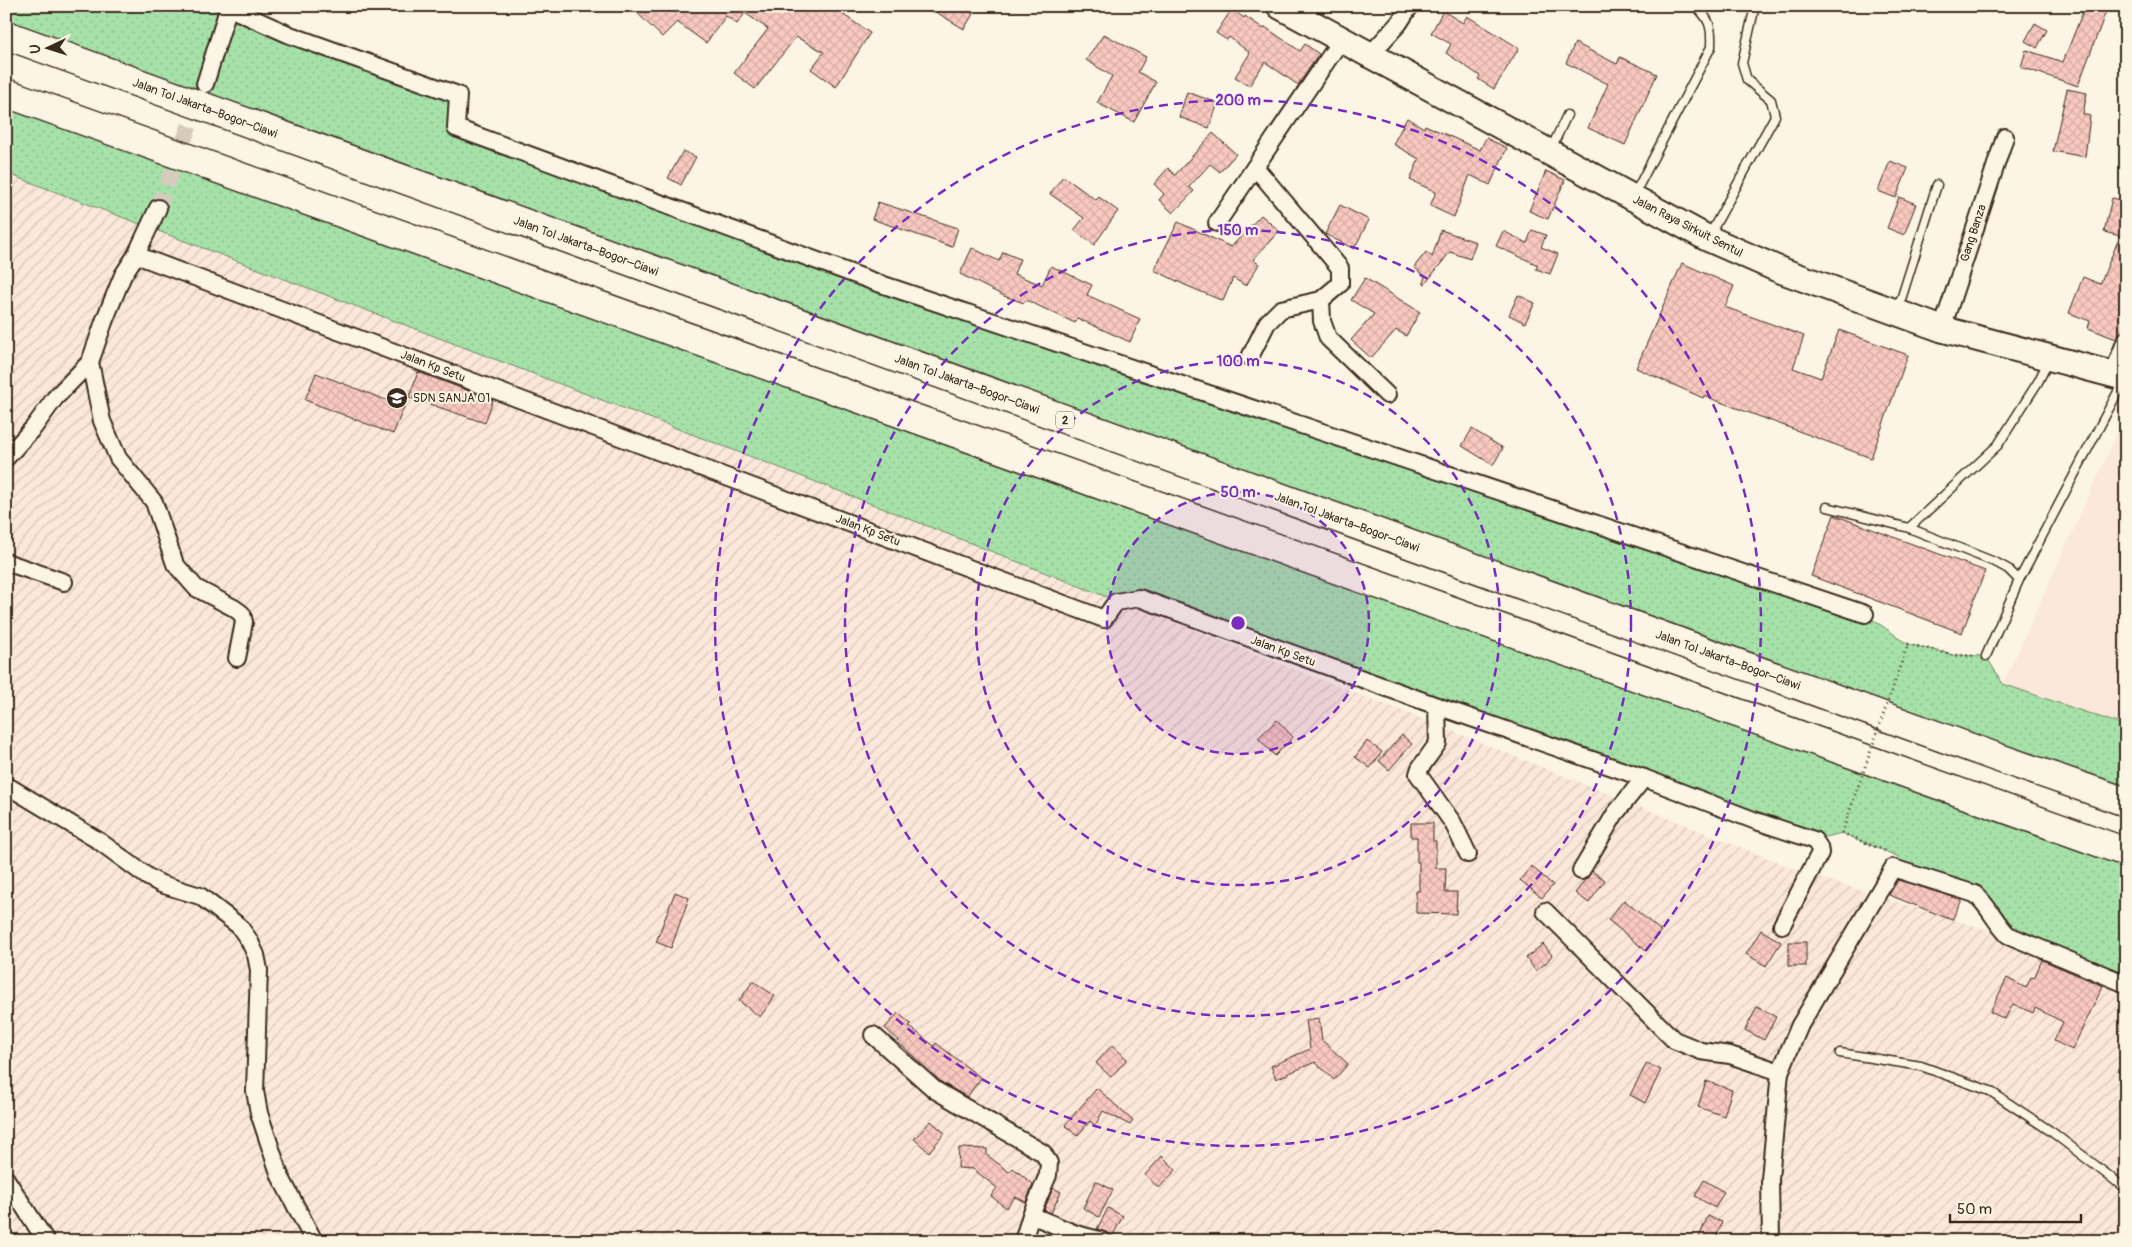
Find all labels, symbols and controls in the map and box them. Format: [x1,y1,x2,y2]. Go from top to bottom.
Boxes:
north arrow [22,22,72,72]
text: U [27,44,44,54]
street label: Jalan Tol Jakarta–Bogor–Ciawi [130,75,279,142]
text: 200 m [1215,91,1261,110]
street label: Jalan Raya Sirkuit Sentul [1630,192,1746,261]
street label: Gang Banza [1957,202,1990,264]
street label: Jalan Tol Jakarta–Bogor–Ciawi [511,213,660,280]
text: 150 m [1218,221,1258,240]
street label: Jalan Kp Setu [398,347,467,386]
street label: Jalan Tol Jakarta–Bogor–Ciawi [892,351,1041,418]
text: 100 m [1217,352,1259,371]
school or university icon: SDN SANJA 01 [385,386,409,410]
place label: SDN SANJA 01 [413,391,490,406]
road number: 2 [1056,412,1074,428]
text: 50 m [1221,483,1255,502]
street label: Jalan Tol Jakarta–Bogor–Ciawi [1272,489,1421,556]
street label: Jalan Kp Setu [833,511,902,550]
centre of rings [1229,614,1247,632]
street label: Jalan Tol Jakarta–Bogor–Ciawi [1653,627,1802,694]
street label: Jalan Kp Setu [1248,633,1317,670]
scale bar [1950,1192,2081,1224]
text: 50 m [1957,1200,1992,1219]

